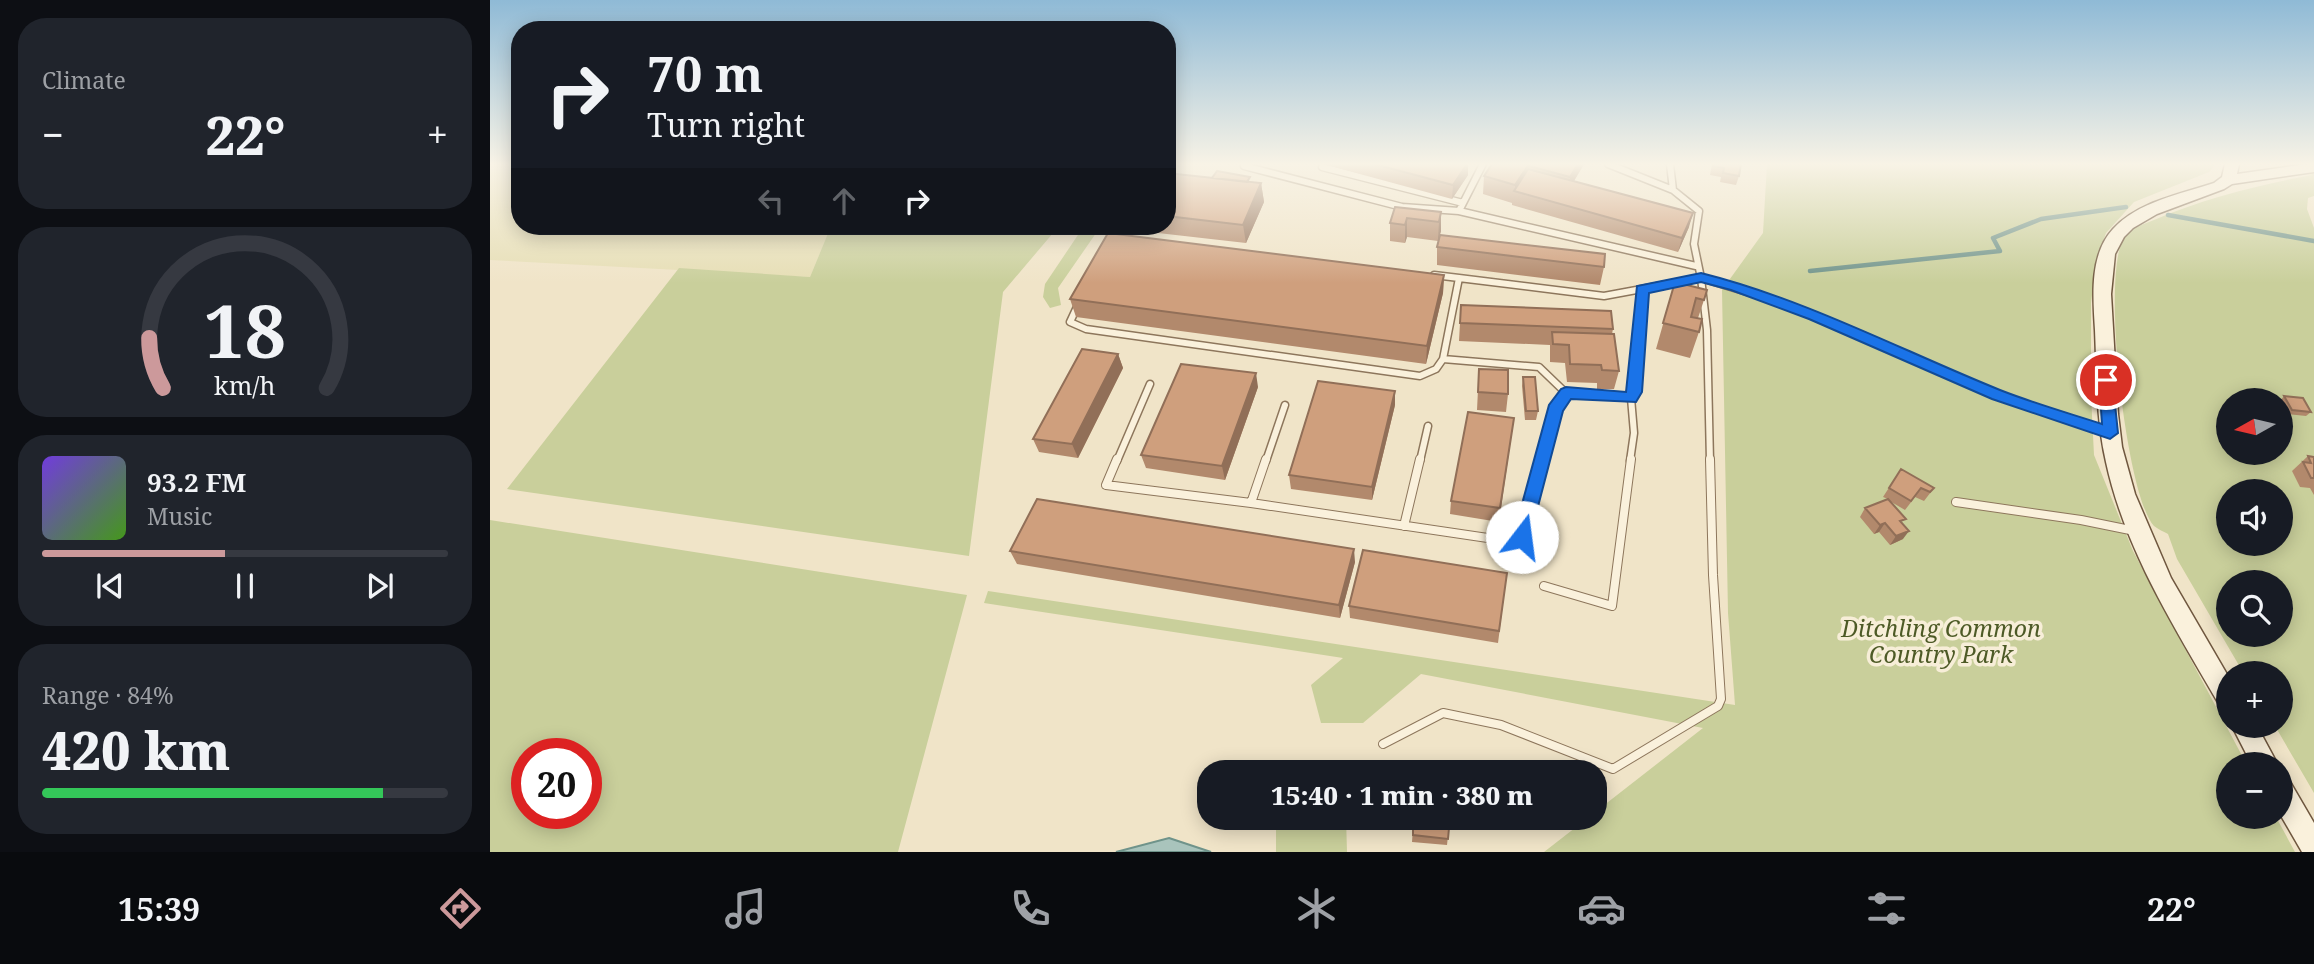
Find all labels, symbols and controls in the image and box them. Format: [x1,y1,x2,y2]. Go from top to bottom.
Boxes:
text: 70 m [647,40,763,106]
icon: right [532,49,623,140]
text: Climate [42,64,126,96]
text: 22° [205,99,285,170]
text: Turn right [647,103,805,146]
text: − [42,108,64,160]
text: + [427,108,448,160]
icon: left [752,182,790,220]
icon: ahead [825,182,863,220]
icon: right [898,182,936,220]
text: 18 [204,280,286,379]
pin [2076,350,2136,410]
icon: arrive [2087,361,2125,399]
text: km/h [214,368,276,402]
north arrow [2216,388,2292,466]
map controls [2216,388,2293,829]
text: 93.2 FM [147,464,246,500]
button: sound [2216,479,2293,556]
text: Music [147,500,212,532]
position arrow [1485,500,1559,574]
icon: previous [91,567,129,605]
icon: pause [226,567,264,605]
icon: next [361,567,399,605]
button: search [2216,570,2293,647]
park label: Ditchling Common Country Park [1840,612,2041,670]
button: + [2216,661,2293,738]
text: Range · 84% [42,679,174,711]
text: 420 km [42,714,230,785]
speed limit sign: 20 [511,738,602,829]
button: − [2216,752,2293,829]
text: 15:40 · 1 min · 380 m [1271,777,1533,813]
icon: directions [436,884,485,933]
icon: music [721,884,770,933]
icon: phone [1006,884,1055,933]
icon: climate [1292,884,1341,933]
icon: car [1577,884,1626,933]
icon: filters [1862,884,1911,933]
text: 15:39 [118,887,200,930]
text: 22° [2147,887,2196,930]

